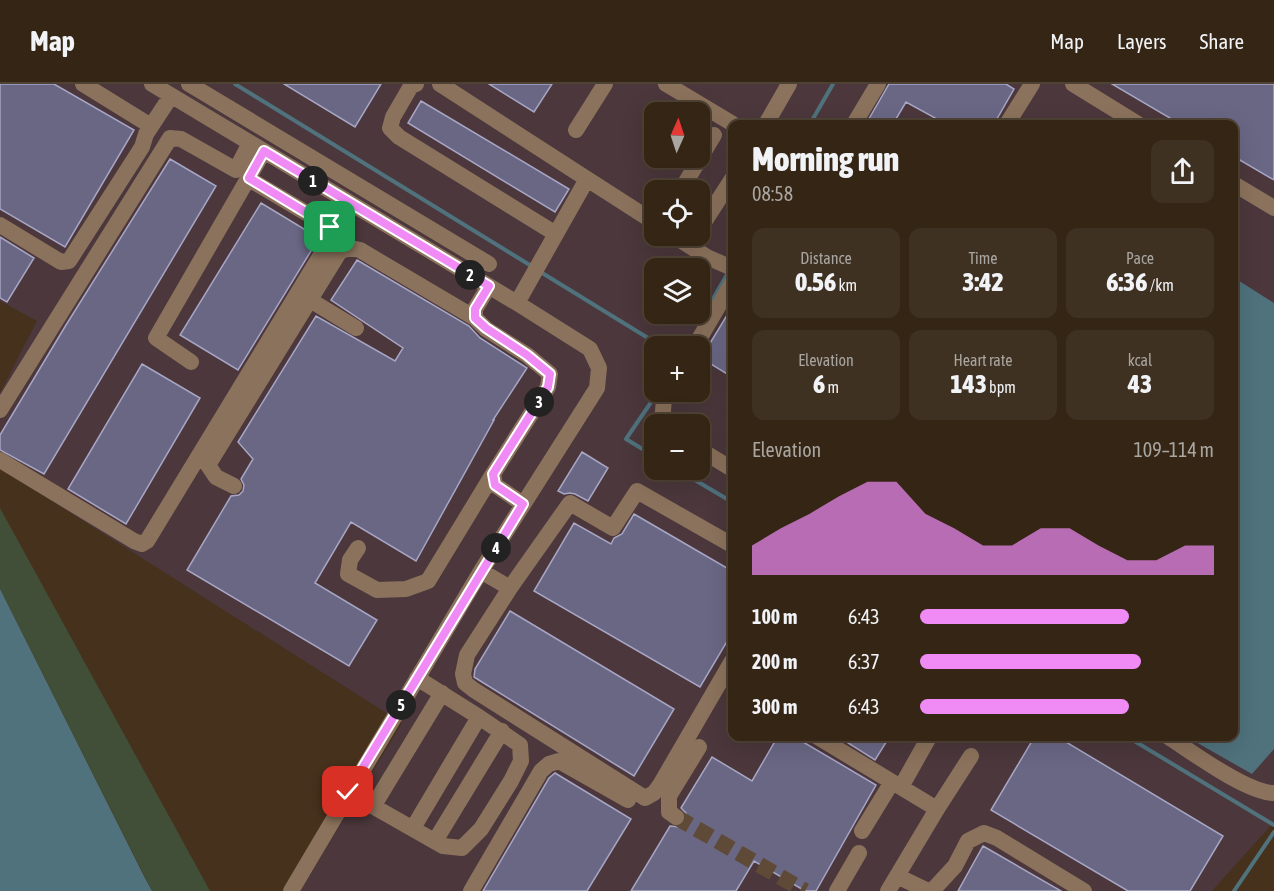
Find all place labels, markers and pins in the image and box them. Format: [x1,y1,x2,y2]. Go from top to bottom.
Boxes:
pin: 1 [298,166,328,196]
pin [304,201,355,252]
pin: 2 [455,260,485,290]
pin: 3 [524,387,554,417]
pin: 4 [481,533,511,563]
pin: 5 [386,690,416,720]
pin [322,766,373,817]

